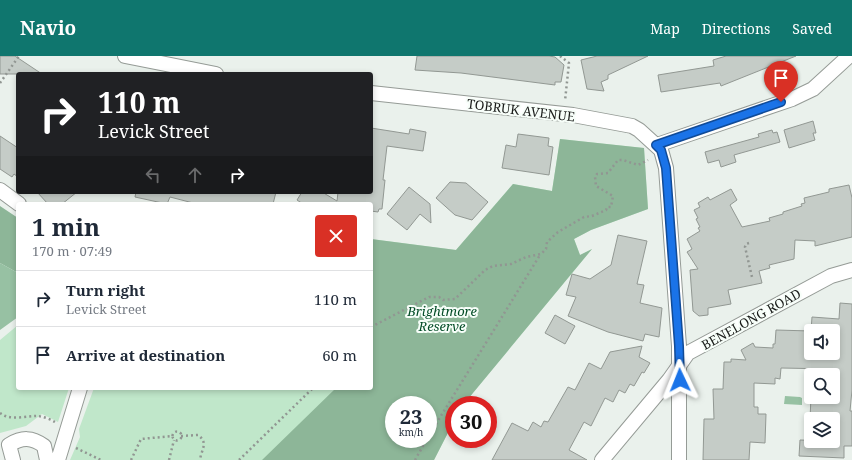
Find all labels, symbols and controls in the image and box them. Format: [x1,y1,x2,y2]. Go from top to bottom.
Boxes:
text: Navio [20,15,76,41]
text: Map [650,19,680,38]
text: Directions [702,19,770,38]
text: Saved [792,19,832,38]
pin [764,61,798,102]
icon: arrive [770,67,792,89]
text: 110 m [98,83,180,121]
icon: right [32,88,84,140]
street label: TOBRUK AVENUE [466,94,576,126]
text: Levick Street [98,119,209,143]
icon: left [142,164,164,186]
icon: ahead [184,164,206,186]
icon: right [226,164,248,186]
text: 1 min [32,210,100,243]
button: close [315,215,357,257]
text: 170 m · 07:49 [32,242,112,260]
text: Turn right [66,280,145,300]
street label: BENELONG ROAD [698,284,804,354]
icon: right [32,288,54,310]
text: 110 m [314,289,357,309]
text: Levick Street [66,300,146,318]
park label: Brightmore Reserve [406,302,477,335]
map controls [804,324,840,448]
button: sound [804,324,840,360]
icon: arrive [32,344,54,366]
text: Arrive at destination [66,345,225,365]
text: 60 m [322,345,357,365]
position arrow [659,359,701,401]
button: search [804,368,840,404]
speed limit sign: 30 [445,396,497,448]
text: 23 [400,403,422,430]
button: layers [804,412,840,448]
text: km/h [399,425,423,439]

